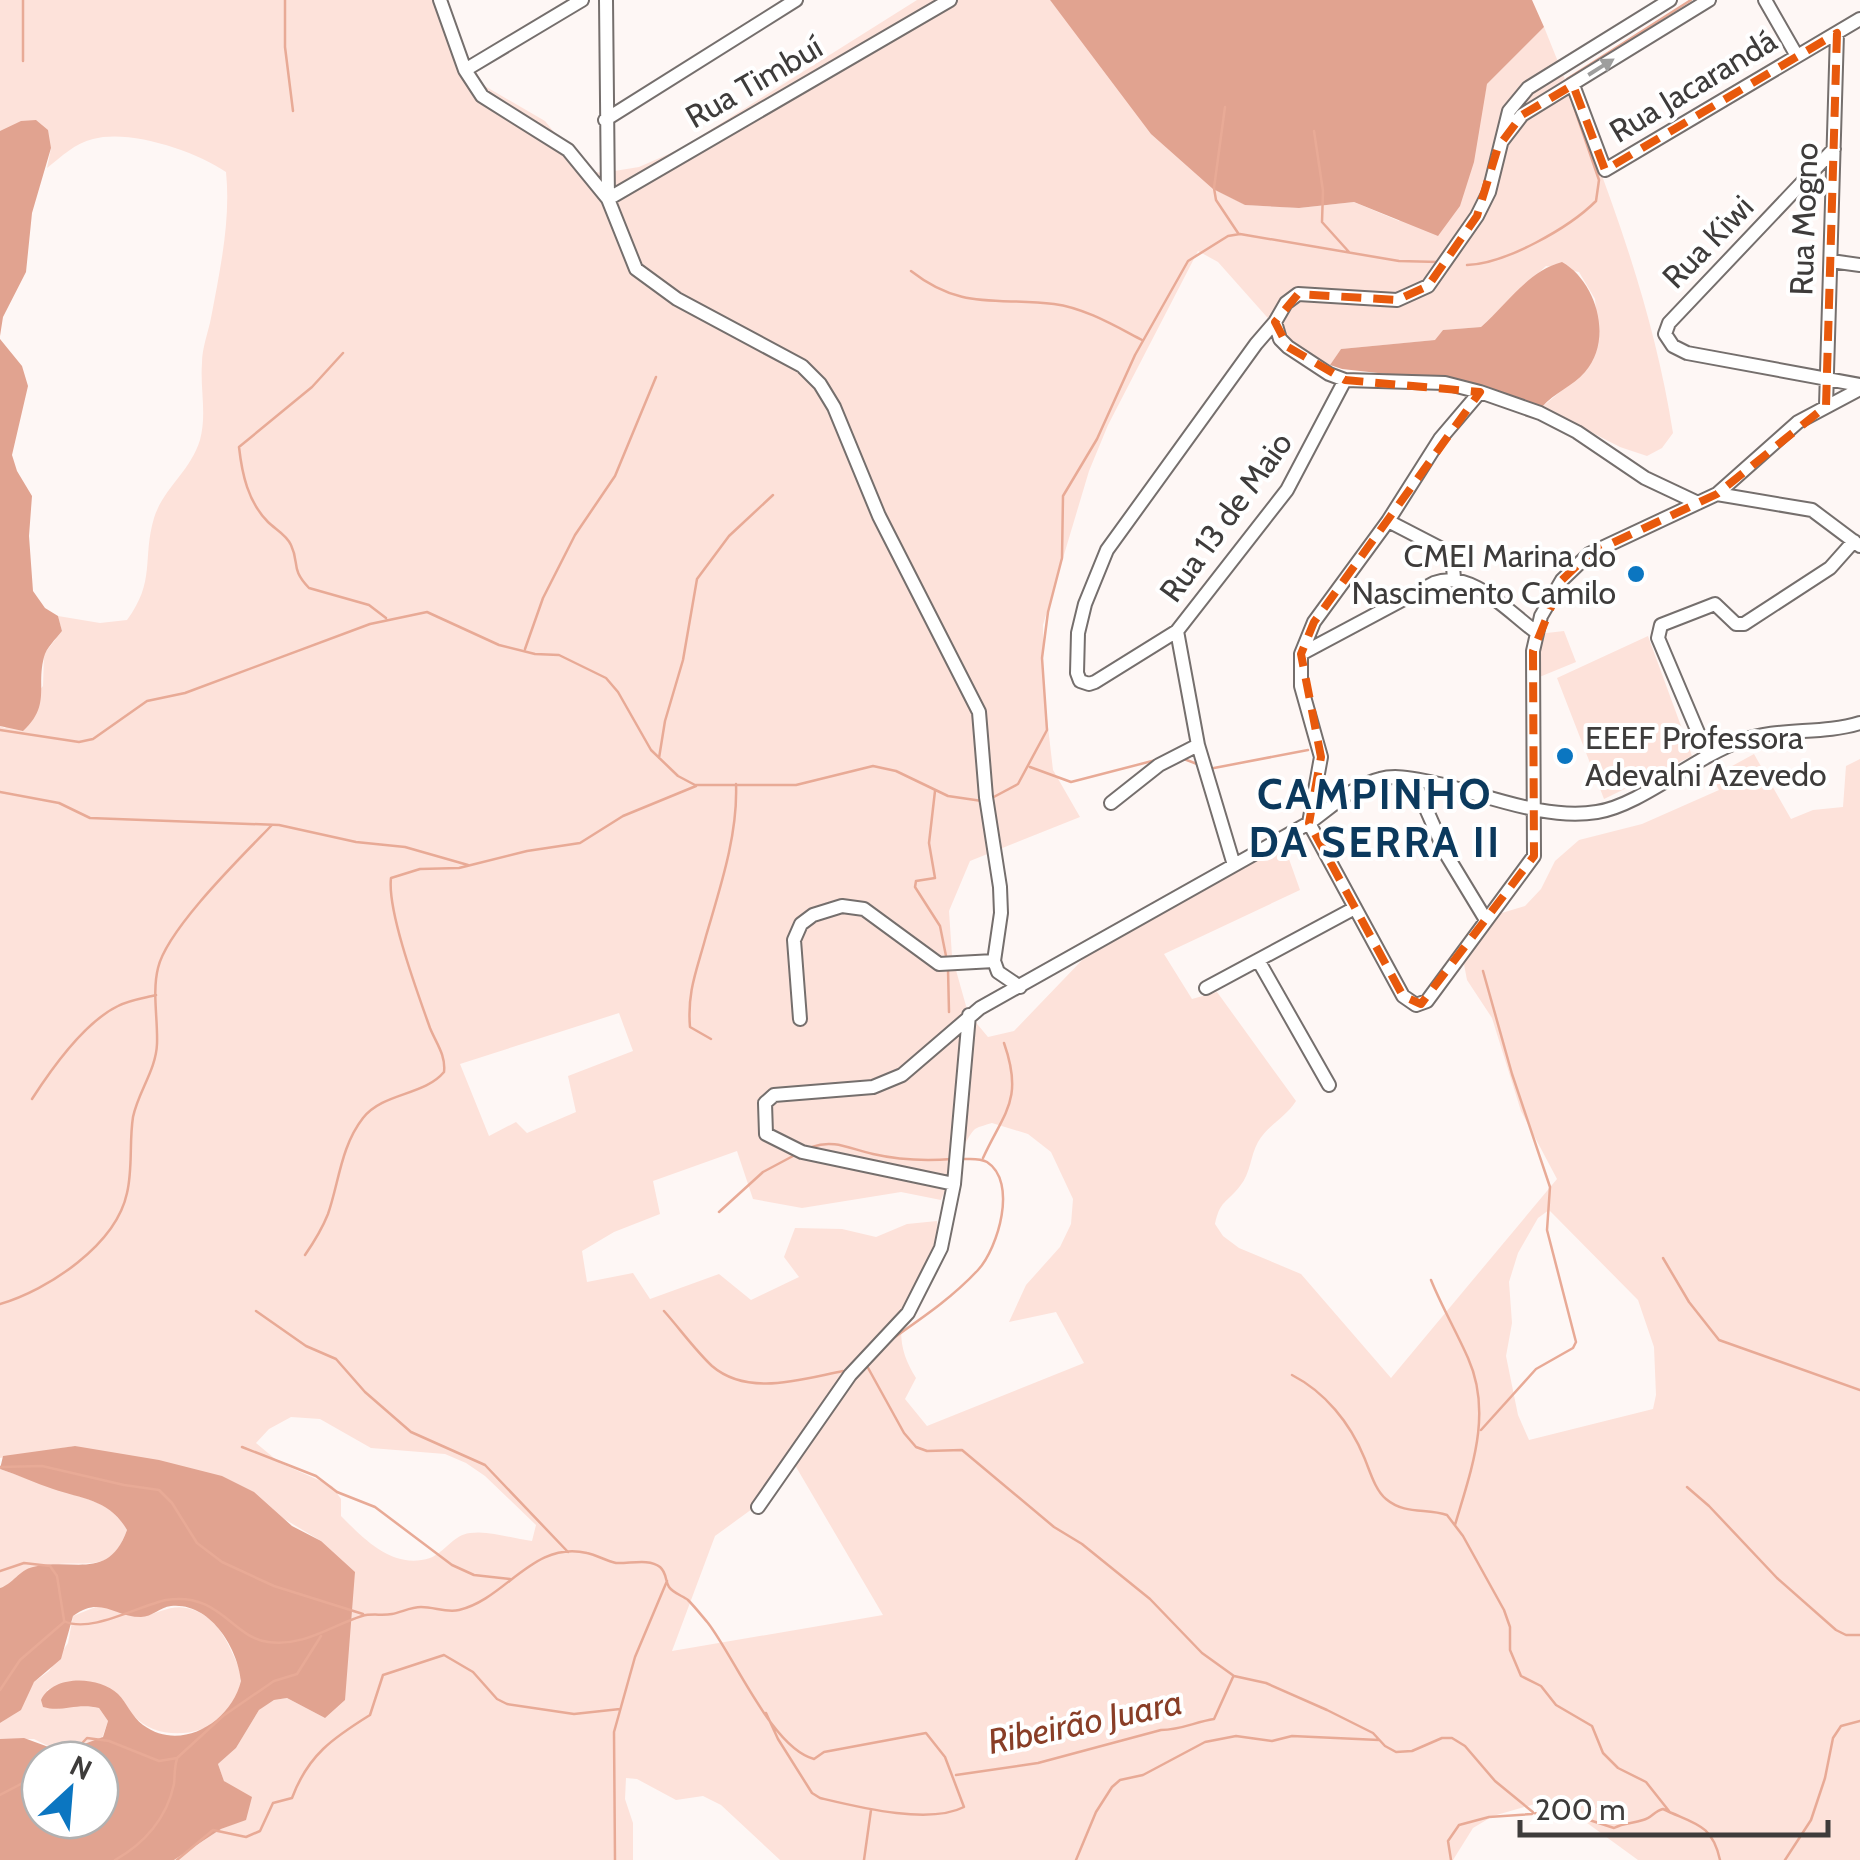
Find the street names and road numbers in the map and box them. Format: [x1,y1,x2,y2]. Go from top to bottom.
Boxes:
street label: Rua Jacarandá [1602,20,1784,151]
street label: Rua Timbuí [679,27,829,136]
street label: Rua Mogno [1781,142,1826,296]
street label: Rua Kiwi [1654,187,1761,296]
street label: Rua 13 de Maio [1151,424,1300,609]

